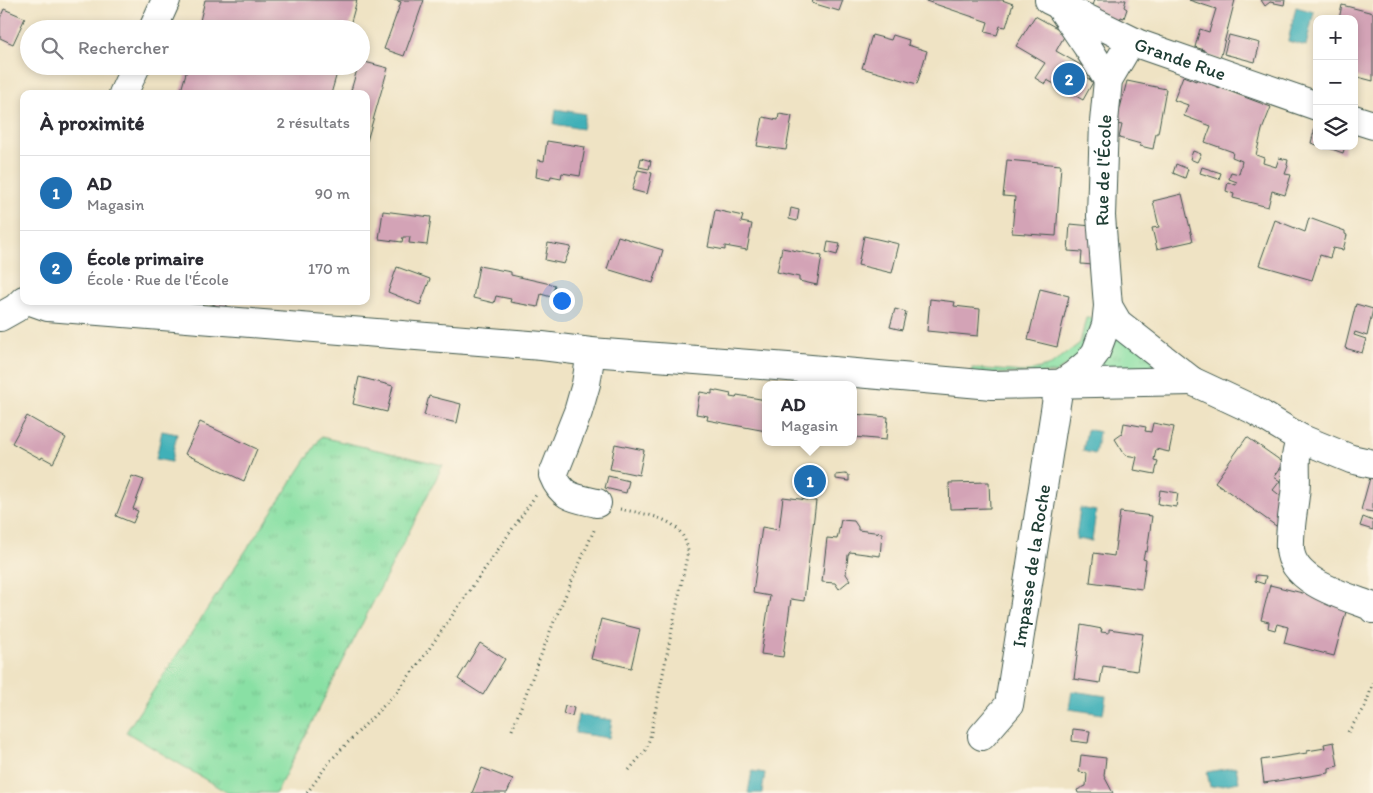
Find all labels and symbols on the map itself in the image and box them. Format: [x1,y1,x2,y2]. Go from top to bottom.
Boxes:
street label: Grande Rue [1131,32,1229,85]
pin: 2 [1053,60,1085,98]
street label: Rue de l'École [1089,113,1116,227]
your location [549,288,575,314]
pin: 1 [794,462,826,500]
street label: Impasse de la Roche [1007,483,1055,649]

